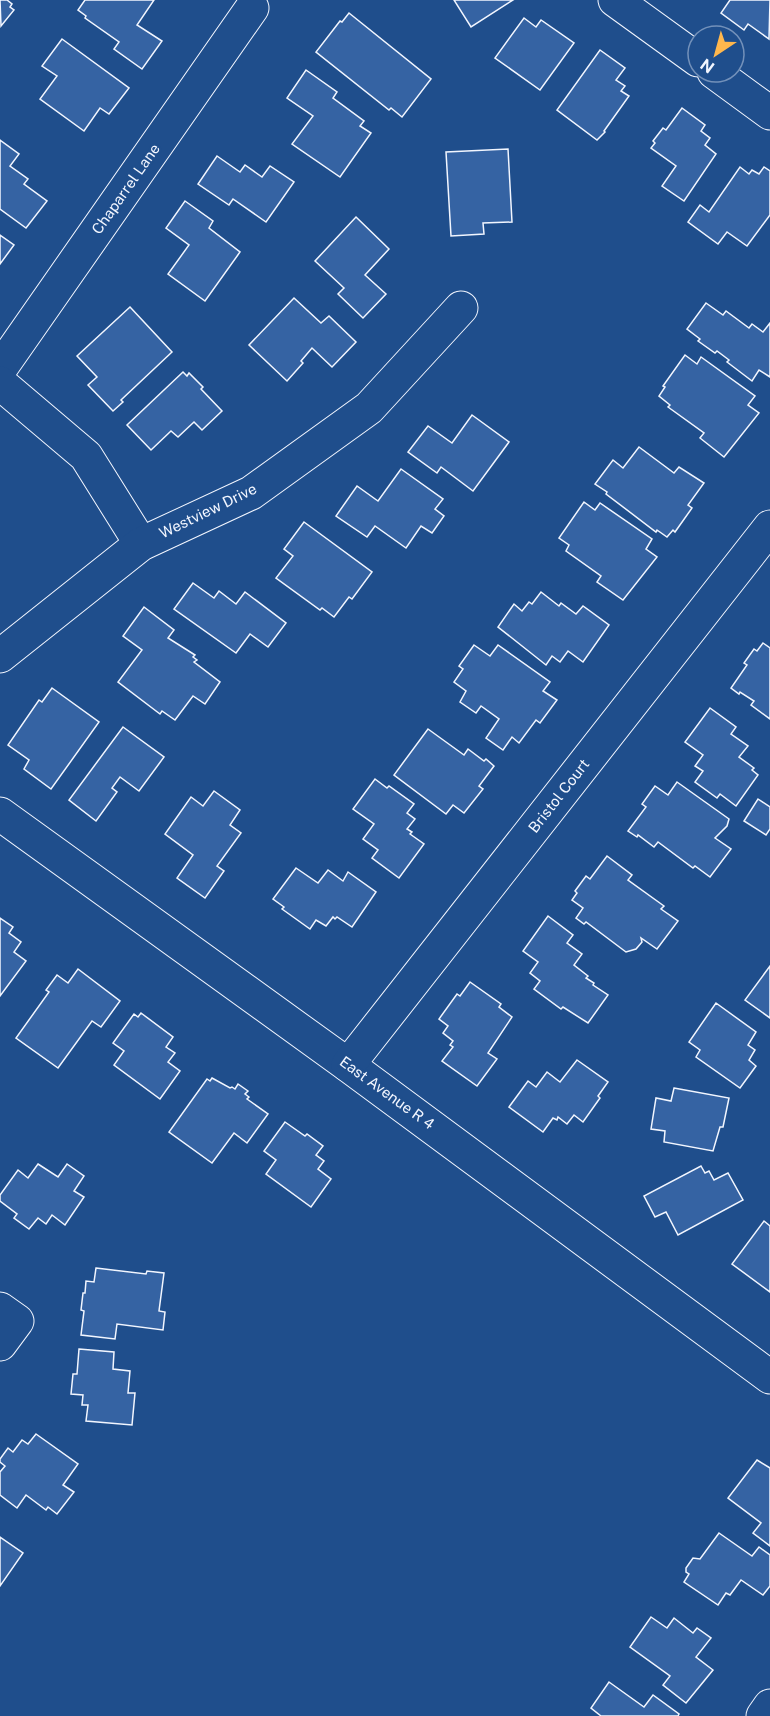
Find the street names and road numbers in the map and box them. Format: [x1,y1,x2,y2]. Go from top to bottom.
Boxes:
street label: Chaparrel Lane [88,140,163,237]
street label: Westview Drive [156,480,259,541]
street label: Bristol Court [525,755,593,836]
street label: East Avenue R 4 [337,1053,438,1133]

